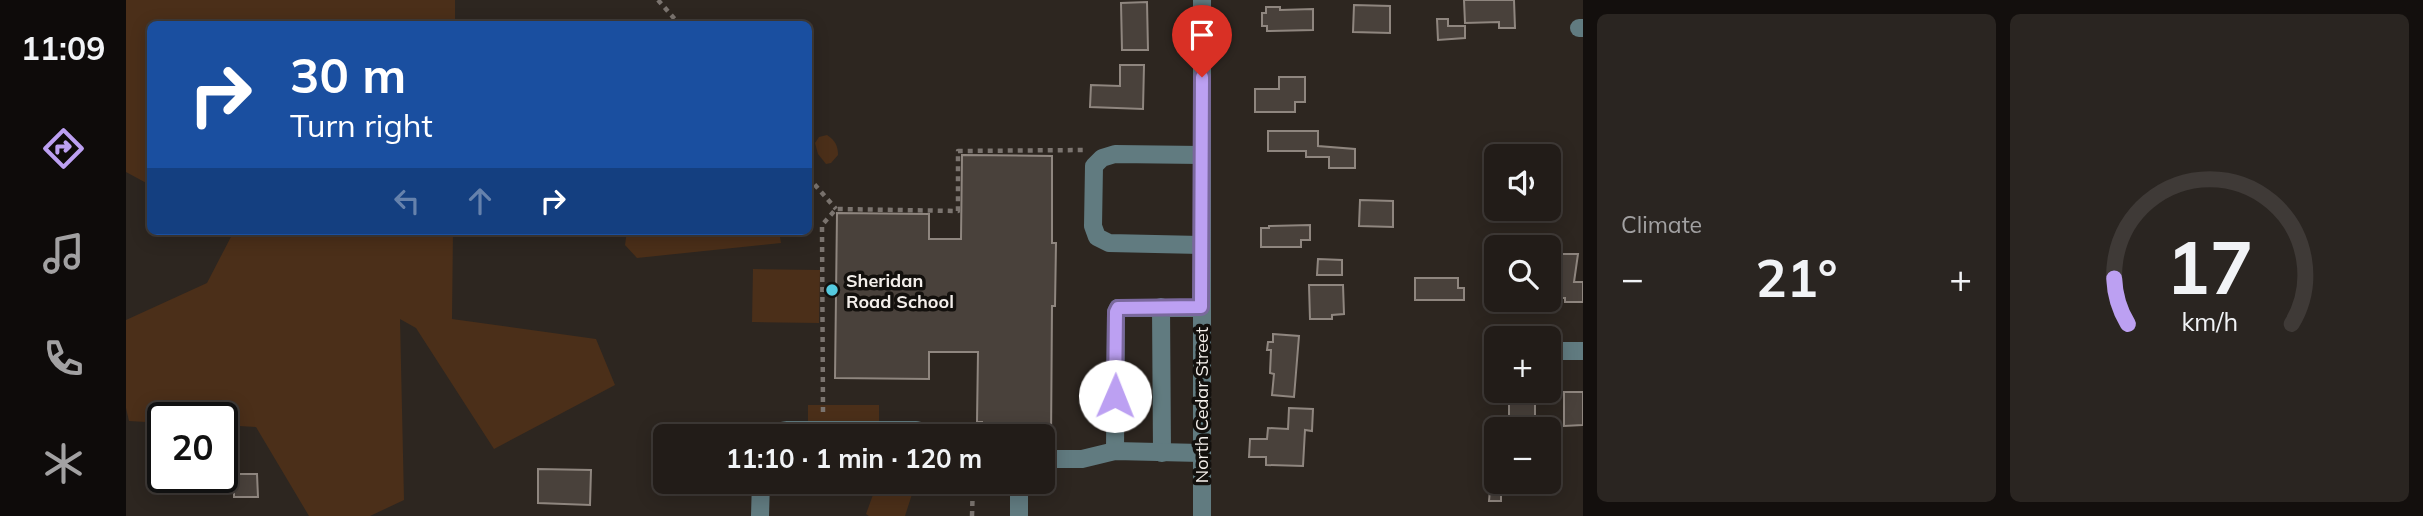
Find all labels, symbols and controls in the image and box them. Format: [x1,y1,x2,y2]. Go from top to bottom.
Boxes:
pin [1172,5,1232,77]
icon: arrive [1183,16,1221,54]
text: 11:09 [21,28,105,68]
text: 30 m [290,44,406,105]
icon: right [175,49,266,140]
text: Turn right [290,105,433,145]
icon: directions [39,124,88,173]
map controls [1484,144,1561,494]
button: sound [1484,144,1561,221]
icon: left [388,182,426,220]
icon: ahead [461,182,499,220]
icon: right [534,182,572,220]
text: Climate [1621,210,1702,239]
text: 17 [2166,221,2253,312]
icon: music [39,229,88,278]
button: search [1484,235,1561,312]
text: 21° [1755,245,1838,310]
text: − [1621,254,1644,302]
text: + [1949,254,1972,302]
place label: Sheridan Road School [846,269,954,313]
marker: Sheridan Road School [824,282,840,298]
text: km/h [2181,306,2238,337]
button: + [1484,326,1561,403]
street label: North Cedar Street [1190,327,1213,483]
icon: phone [39,334,88,383]
position arrow [1078,359,1152,433]
speed limit sign: 20 [147,402,238,493]
button: − [1484,417,1561,494]
icon: climate [39,439,88,488]
text: 11:10 · 1 min · 120 m [726,442,982,475]

